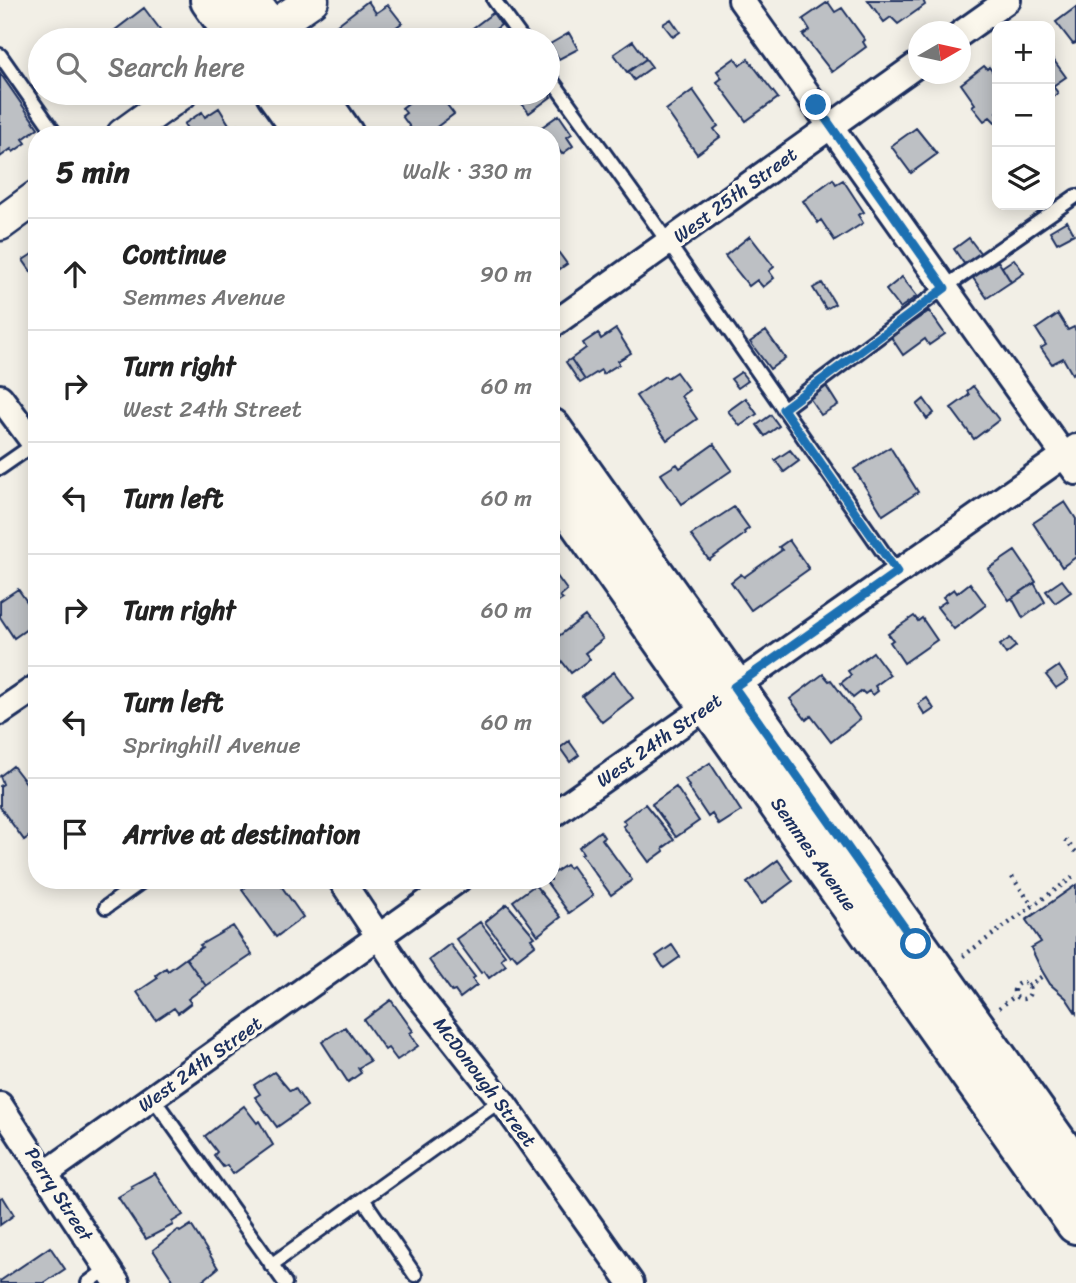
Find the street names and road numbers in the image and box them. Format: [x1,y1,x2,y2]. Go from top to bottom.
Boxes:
street label: West 25th Street [666,138,804,252]
street label: West 24th Street [589,684,729,796]
street label: Semmes Avenue [762,790,866,919]
street label: West 24th Street [131,1007,269,1121]
street label: McDonough Street [425,1010,545,1154]
street label: Perry Street [16,1140,103,1249]

